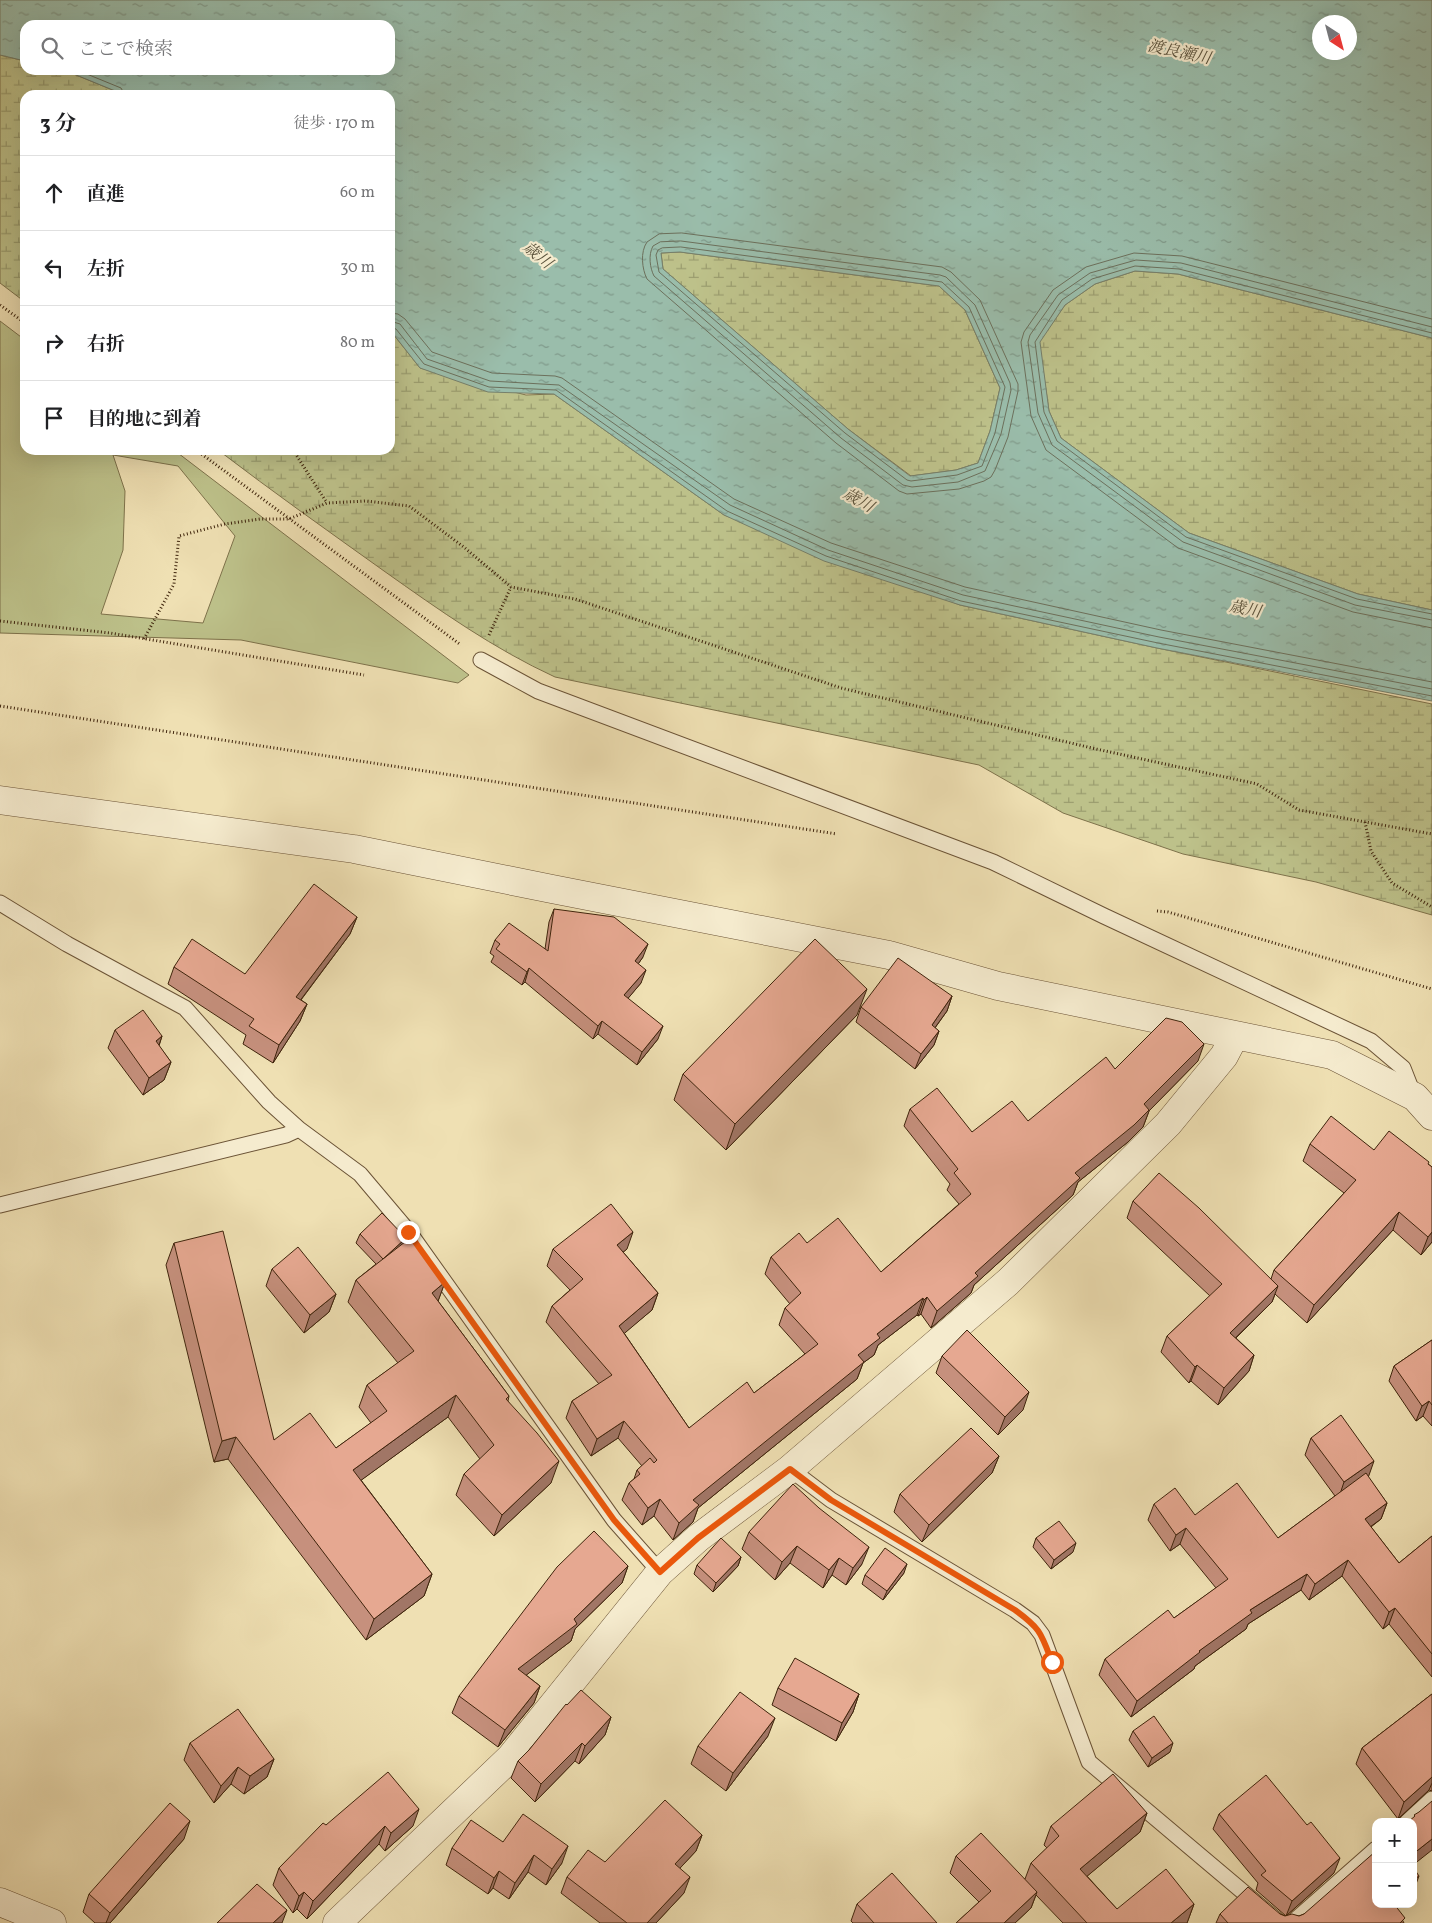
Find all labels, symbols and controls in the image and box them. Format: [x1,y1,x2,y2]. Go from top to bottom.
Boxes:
north arrow [1312,15,1357,60]
search box [20,20,395,75]
icon: search [38,34,66,62]
water label: 渡良瀬川 [1145,36,1215,71]
text: ここで検索 [78,37,173,63]
text: 3 分 [40,110,76,139]
text: 徒歩 · 170 m [293,113,375,135]
icon: ahead [40,179,68,207]
text: 直進 [87,182,125,208]
text: 60 m [340,182,375,204]
water label: 歳川 [518,237,558,276]
icon: left [40,254,68,282]
text: 左折 [87,257,125,283]
text: 30 m [340,257,375,279]
icon: right [40,329,68,357]
text: 右折 [87,332,125,358]
text: 80 m [340,332,375,354]
icon: arrive [40,404,68,432]
text: 目的地に到着 [87,407,201,433]
water label: 歳川 [839,483,879,520]
water label: 歳川 [1227,596,1265,624]
route end [397,1221,420,1244]
route start [1041,1651,1064,1674]
map controls [1372,1818,1417,1908]
button: + [1372,1818,1417,1863]
button: − [1372,1863,1417,1908]

